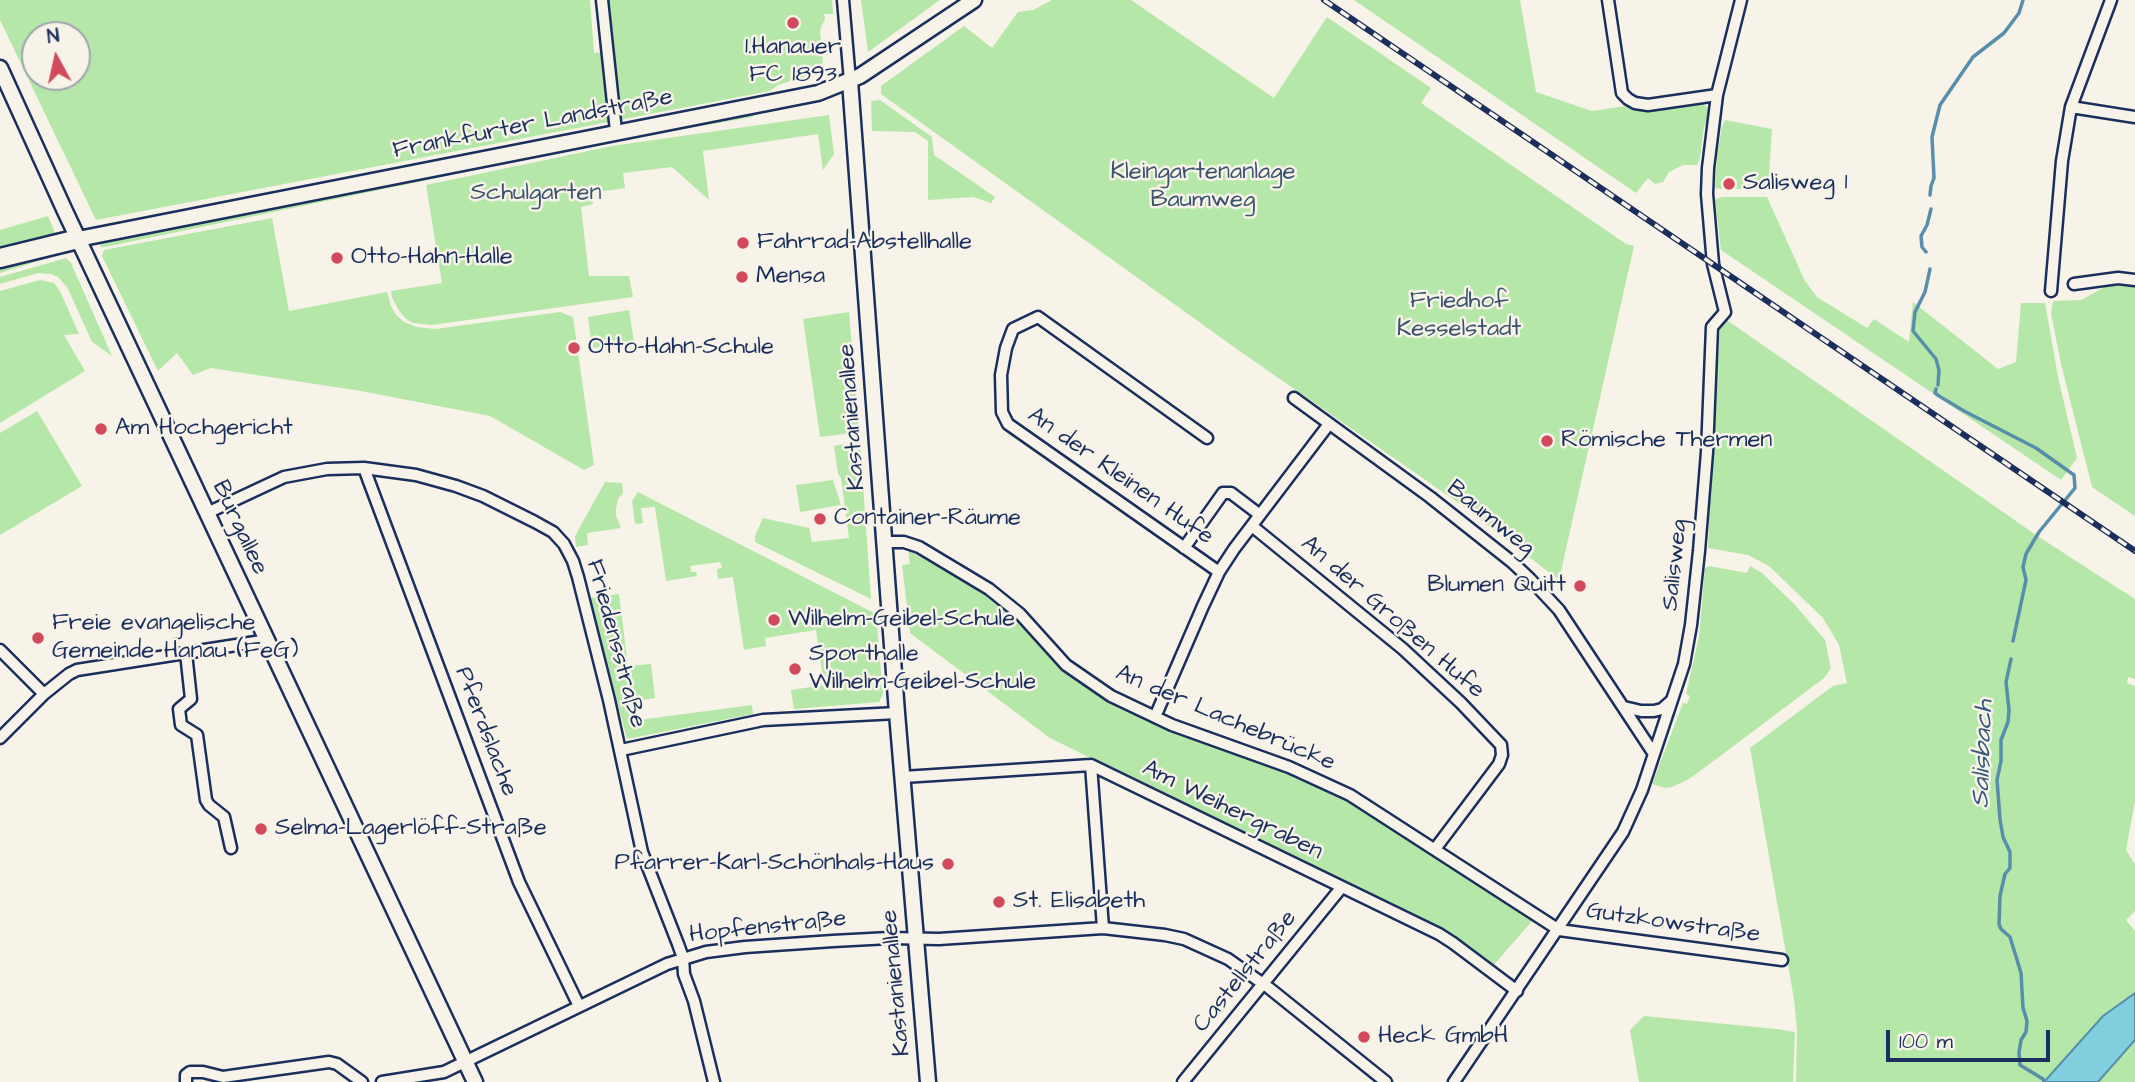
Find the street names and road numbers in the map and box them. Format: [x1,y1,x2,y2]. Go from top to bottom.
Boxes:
street label: Frankfurter Landstraße [391,84,675,166]
street label: Kastanienallee [834,343,872,491]
street label: An der Kleinen Hufe [1021,402,1219,552]
street label: Baumweg [1440,475,1540,563]
street label: Burgallee [205,476,273,580]
street label: Salisweg [1657,518,1695,612]
street label: An der Großen Hufe [1294,530,1490,706]
street label: Friedensstraße [579,557,651,731]
street label: An der Lachebrücke [1111,660,1339,778]
street label: Pferdslache [447,663,523,801]
street label: Am Weihergraben [1137,755,1327,867]
street label: Gutzkowstraße [1584,898,1762,950]
street label: Hopfenstraße [688,905,848,951]
street label: Castellstraße [1188,905,1304,1039]
street label: Kastanienallee [876,909,918,1057]

